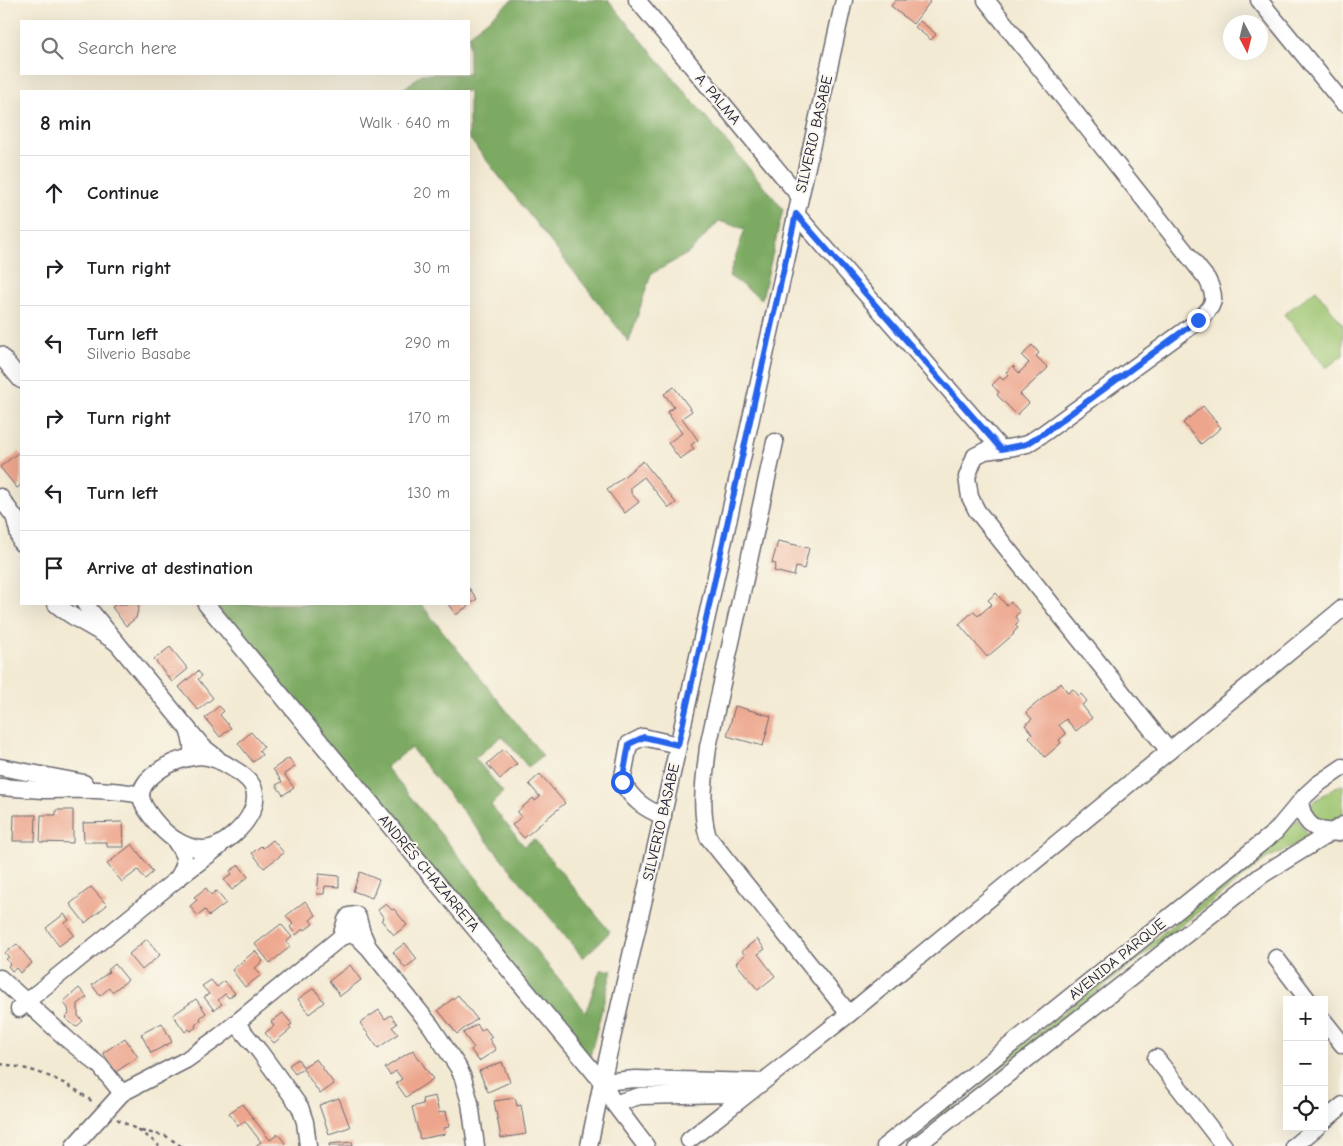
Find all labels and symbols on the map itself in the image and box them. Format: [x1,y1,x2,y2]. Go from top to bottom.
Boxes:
north arrow [1223,15,1268,60]
street label: A. PALMA [691,70,745,128]
street label: SILVERIO BASABE [792,73,836,195]
route end [1187,309,1210,332]
street label: SILVERIO BASABE [639,761,683,883]
route start [611,771,634,794]
street label: ANDRÉS CHAZARRETA [375,810,484,936]
street label: AVENIDA PARQUE [1065,914,1169,1004]

